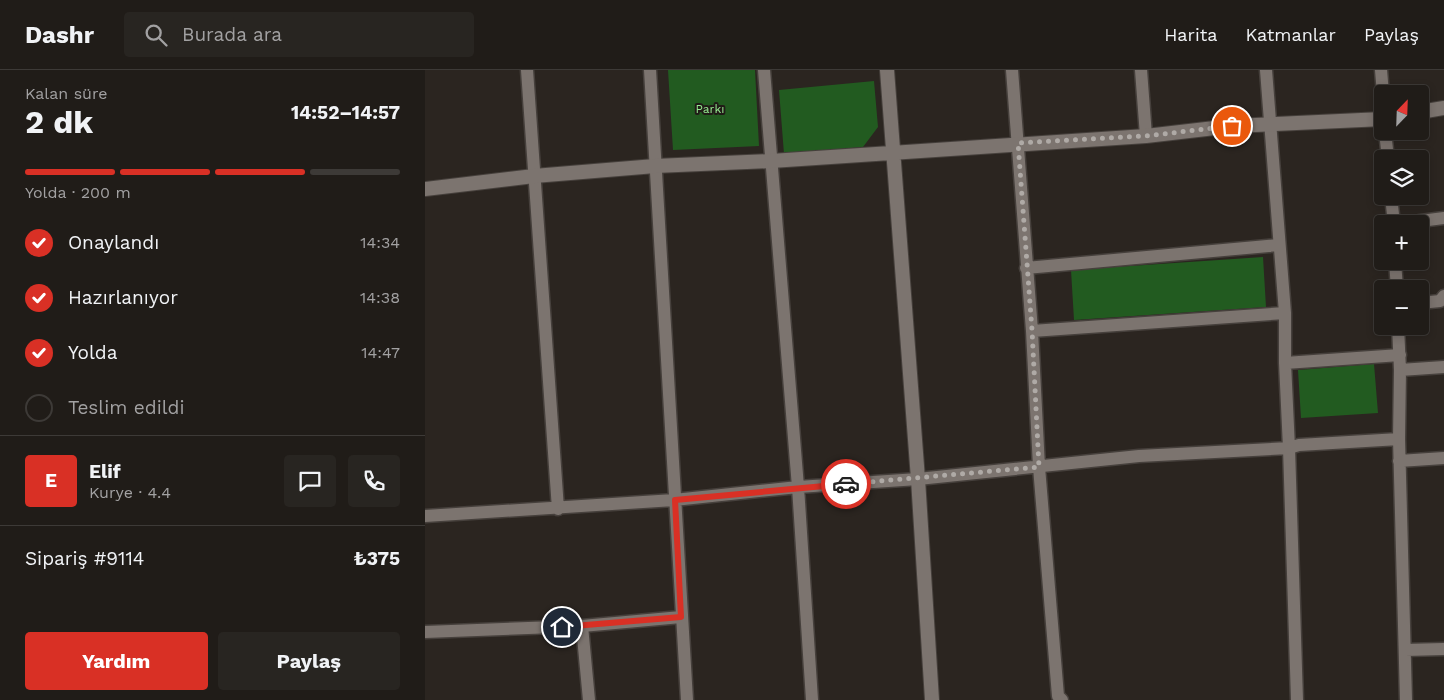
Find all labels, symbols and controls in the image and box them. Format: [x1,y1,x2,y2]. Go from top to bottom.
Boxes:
search box [124,12,474,57]
text: Dashr [25,21,94,49]
icon: search [142,21,170,49]
text: Burada ara [182,23,282,46]
text: Harita [1164,24,1217,45]
text: Katmanlar [1245,24,1336,45]
text: Paylaş [1364,24,1419,45]
text: Kalan süre [25,84,107,103]
north arrow [1374,85,1429,140]
map controls [1374,85,1429,335]
text: 14:52–14:57 [291,101,400,124]
park label: Parkı [695,102,725,116]
text: 2 dk [25,103,93,141]
pin [1211,105,1253,147]
icon: bag [1218,112,1246,140]
button: layers [1374,150,1429,205]
text: Yolda · 200 m [25,183,131,202]
button: + [1374,215,1429,270]
icon: check [25,229,53,257]
text: Onaylandı [68,231,159,254]
text: 14:34 [360,233,400,252]
button: − [1374,280,1429,335]
icon: check [25,284,53,312]
text: Hazırlanıyor [68,286,178,309]
text: 14:38 [360,288,400,307]
icon: check [25,339,53,367]
text: Yolda [68,341,117,364]
text: 14:47 [361,343,400,362]
text: Teslim edildi [68,396,185,419]
button: chat [284,455,336,507]
button: phone [348,455,400,507]
courier [821,459,871,509]
text: Elif [89,460,121,483]
text: E [45,469,57,492]
icon: car [832,470,860,498]
text: Kurye · 4.4 [89,483,171,502]
text: Sipariş #9114 [25,547,144,570]
text: ₺375 [353,547,400,570]
pin [541,606,583,648]
icon: home [548,613,576,641]
button: Yardım [25,632,208,690]
button: Paylaş [218,632,400,690]

